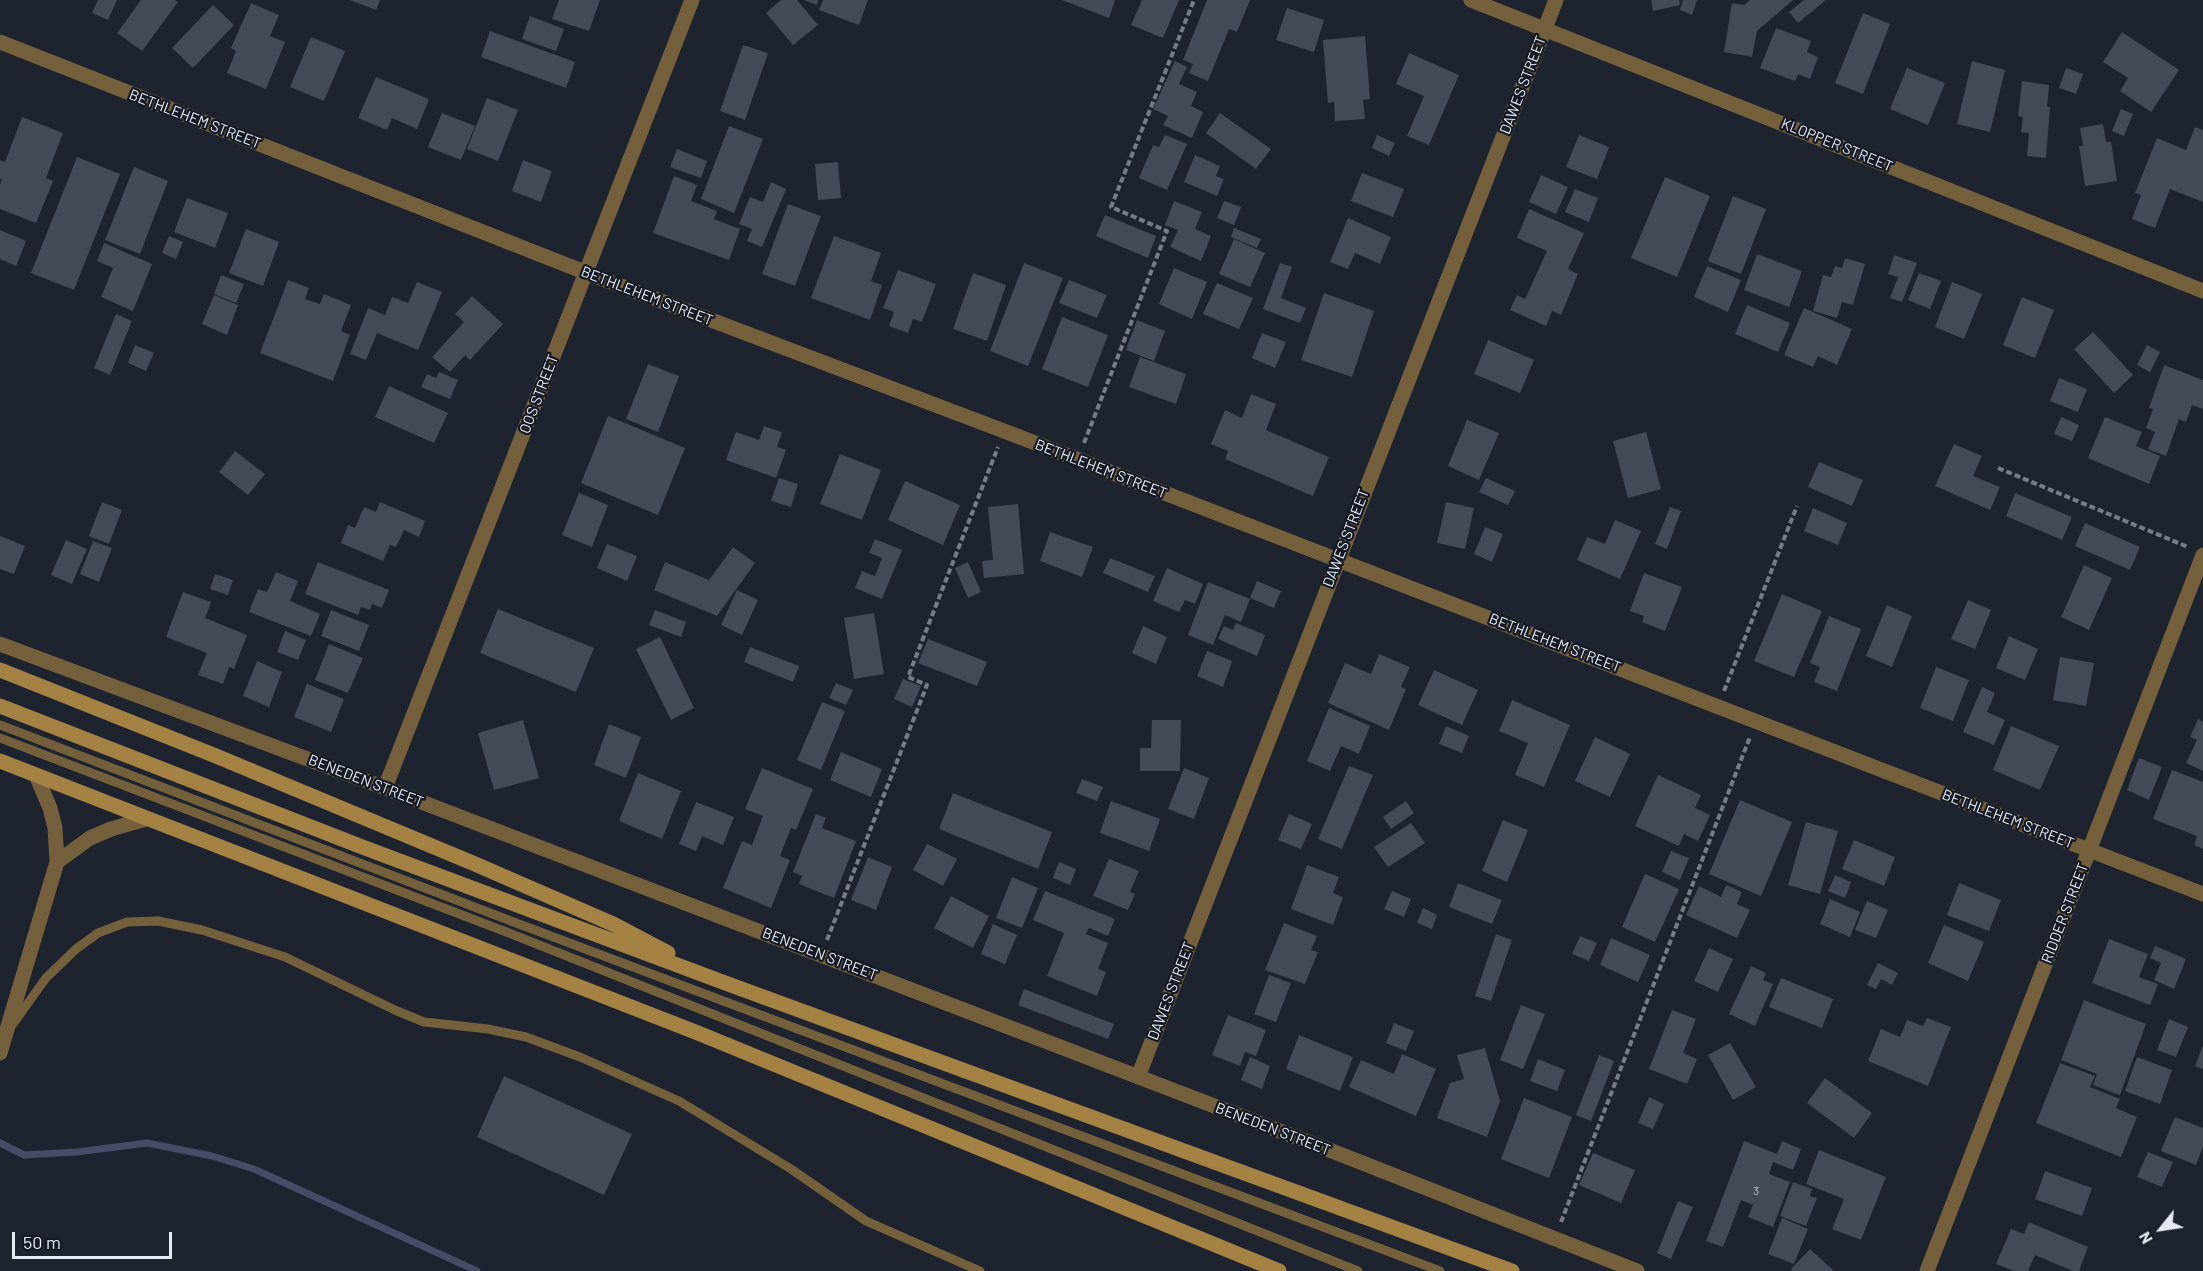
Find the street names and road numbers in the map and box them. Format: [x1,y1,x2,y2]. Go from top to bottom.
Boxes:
street label: DAWES STREET [1496,33,1550,137]
street label: BETHLEHEM STREET [126,86,264,152]
street label: KLOPPER STREET [1779,114,1895,176]
street label: BETHLEHEM STREET [578,263,716,329]
street label: OOS STREET [516,352,562,436]
street label: BETHLEHEM STREET [1032,436,1170,502]
street label: DAWES STREET [1319,486,1373,590]
street label: BETHLEHEM STREET [1486,610,1624,676]
street label: BENEDEN STREET [306,751,426,811]
street label: BETHLEHEM STREET [1939,786,2077,852]
street label: RIDDER STREET [2038,860,2092,966]
street label: BENEDEN STREET [760,924,880,984]
street label: DAWES STREET [1144,939,1198,1043]
street label: BENEDEN STREET [1213,1099,1333,1159]

